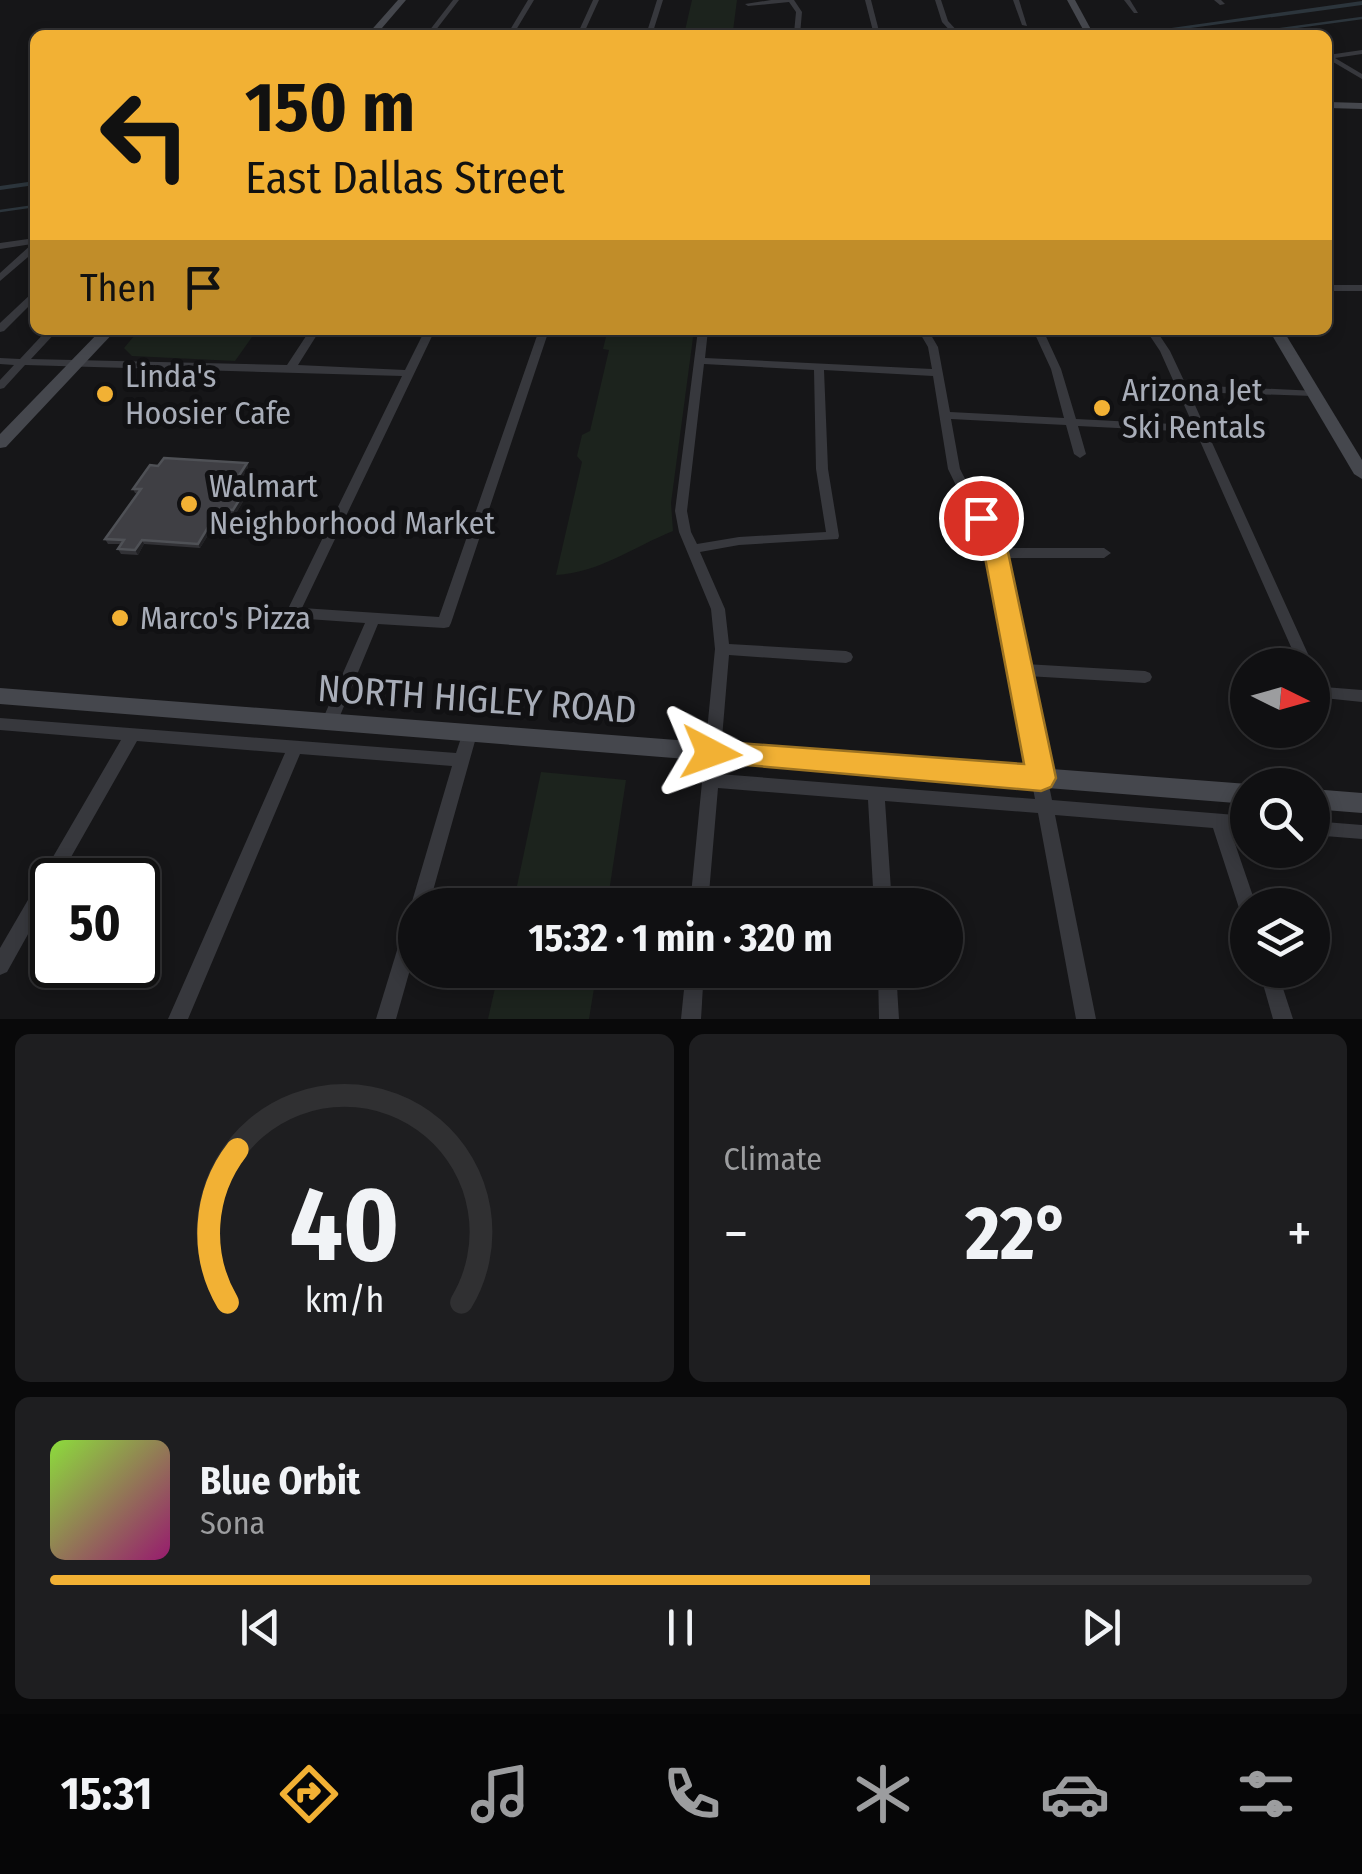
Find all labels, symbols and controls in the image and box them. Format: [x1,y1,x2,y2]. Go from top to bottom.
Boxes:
text: 150 m [245,66,415,150]
icon: left [80,70,210,200]
text: East Dallas Street [245,151,565,205]
icon: arrive [176,260,231,315]
text: Then [80,265,156,311]
place label: Linda's Hoosier Cafe [125,357,291,432]
place label: Arizona Jet Ski Rentals [1122,371,1266,446]
marker: Linda's Hoosier Cafe [94,383,116,405]
marker: Arizona Jet Ski Rentals [1091,397,1113,419]
place label: Walmart Neighborhood Market [209,467,495,542]
pin [939,476,1024,561]
icon: arrive [954,491,1009,546]
marker: Walmart Neighborhood Market [178,493,200,515]
place label: Marco's Pizza [140,599,311,637]
marker: Marco's Pizza [109,607,131,629]
north arrow [1230,648,1330,748]
map controls [1230,648,1330,988]
street label: NORTH HIGLEY ROAD [316,665,638,733]
position arrow [659,701,763,805]
button: search [1230,768,1330,868]
speed limit sign: 50 [30,858,160,988]
button: layers [1230,888,1330,988]
text: 15:32 · 1 min · 320 m [529,915,832,961]
text: Climate [724,1140,822,1178]
text: 40 [289,1163,399,1288]
text: 22° [965,1189,1070,1279]
text: − [724,1201,748,1267]
text: + [1287,1201,1312,1267]
text: km/h [304,1279,384,1321]
text: Blue Orbit [200,1458,360,1504]
text: Sona [200,1504,265,1542]
icon: previous [233,1600,288,1655]
icon: pause [653,1600,708,1655]
icon: next [1074,1600,1129,1655]
icon: directions [274,1759,344,1829]
icon: music [465,1759,535,1829]
icon: phone [657,1759,727,1829]
icon: climate [848,1759,918,1829]
icon: car [1040,1759,1110,1829]
icon: filters [1231,1759,1301,1829]
text: 15:31 [61,1767,152,1821]

